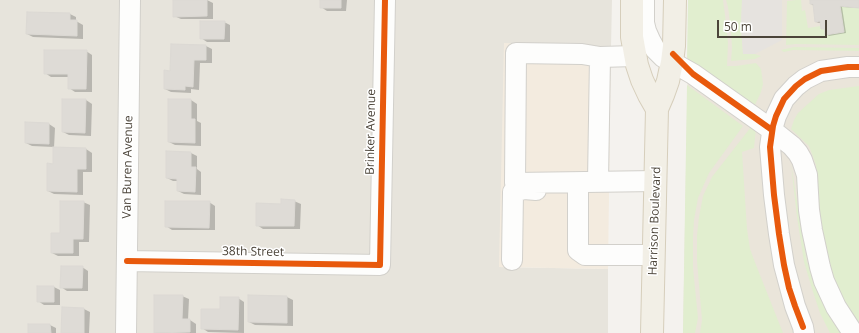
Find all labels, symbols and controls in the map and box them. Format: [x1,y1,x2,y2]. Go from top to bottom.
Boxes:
scale bar [719,12,829,38]
text: 50 m [724,18,752,35]
street label: Brinker Avenue [363,89,379,175]
street label: Van Buren Avenue [120,115,136,219]
street label: Harrison Boulevard [646,166,664,276]
street label: 38th Street [222,244,284,260]

